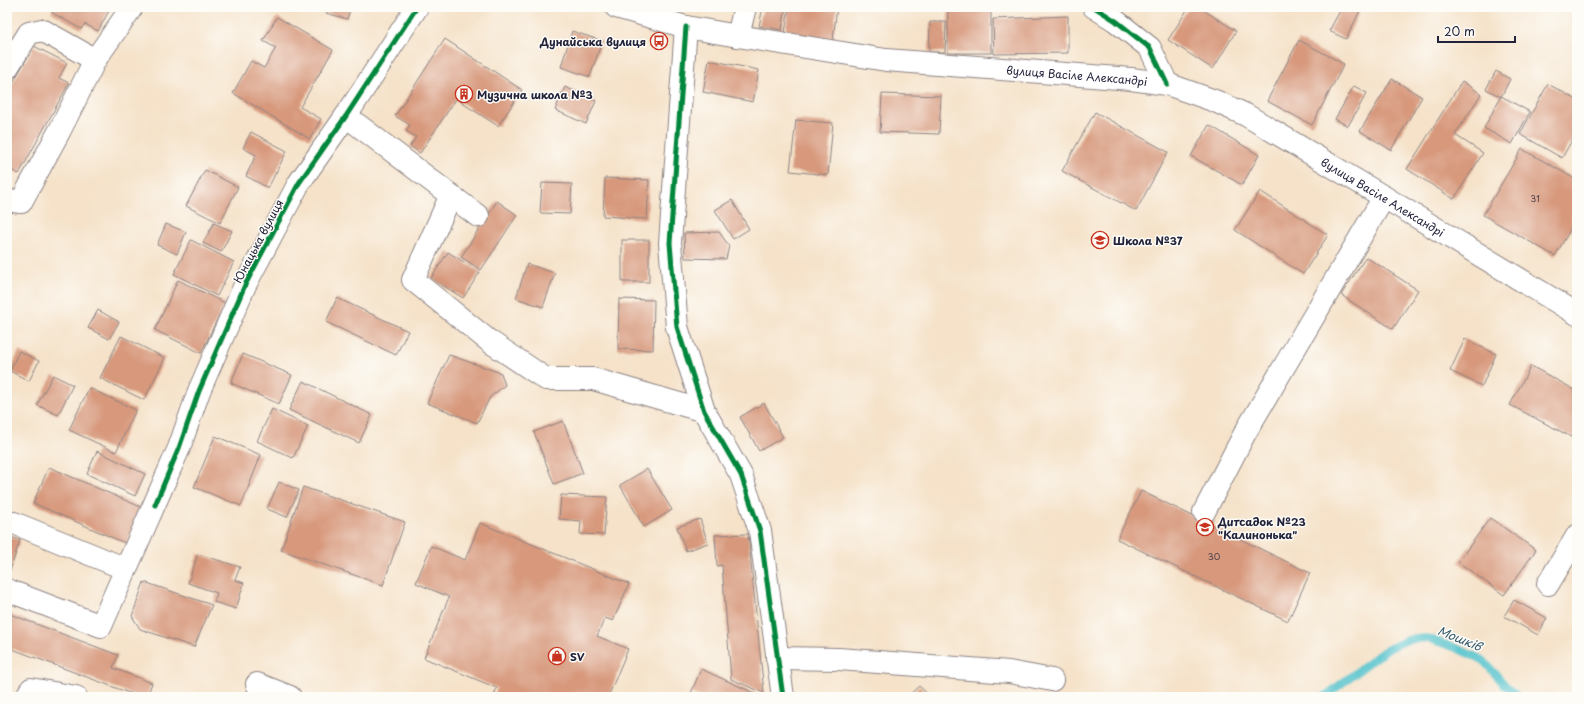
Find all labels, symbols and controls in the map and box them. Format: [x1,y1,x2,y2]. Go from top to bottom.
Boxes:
scale bar [1438,18,1515,44]
text: 20 m [1444,22,1475,40]
bus stop icon: Дунайська вулиця [649,31,669,51]
place label: Дунайська вулиця [539,33,646,50]
street label: вулиця Васіле Александрі [1006,61,1149,90]
building icon: Музична школа №3 [454,84,474,104]
place label: Музична школа №3 [477,86,593,103]
street label: вулиця Васіле Александрі [1318,153,1448,240]
house number: 31 [1530,191,1540,205]
street label: Юнацька вулиця [229,196,287,286]
school or university icon: Школа №37 [1090,230,1110,250]
place label: Школа №37 [1113,232,1183,249]
place label: Дитсадок №23 "Калинонька" [1217,513,1306,543]
school or university icon: Дитсадок №23 "Калинонька" [1195,517,1215,537]
house number: 30 [1208,549,1221,563]
water label: Мошків [1435,621,1487,656]
shop icon: SV [547,646,567,666]
place label: SV [570,648,585,665]

